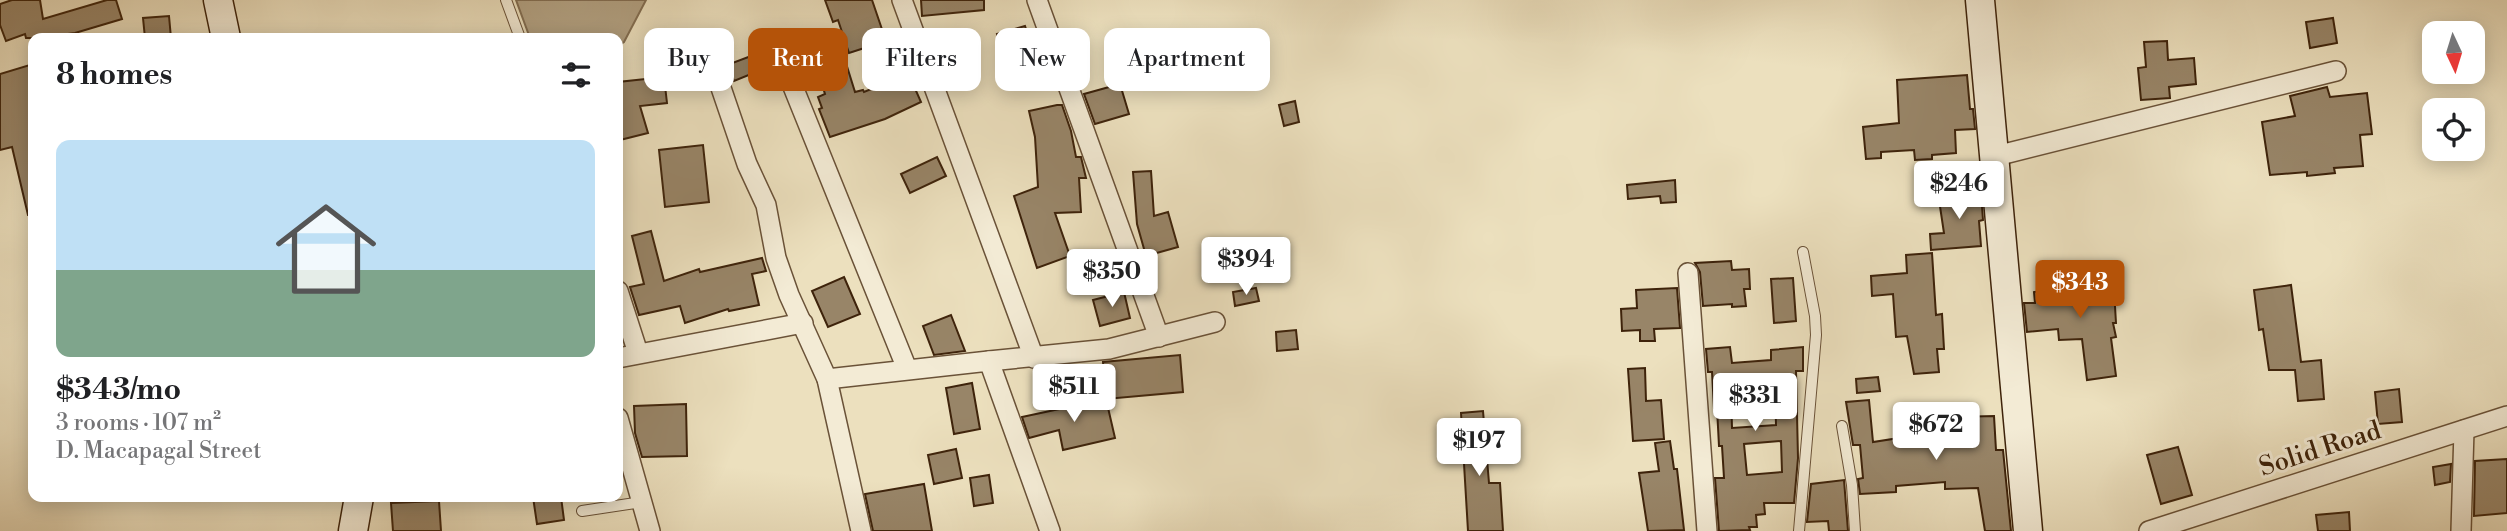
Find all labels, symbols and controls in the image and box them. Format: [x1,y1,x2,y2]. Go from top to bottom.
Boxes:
north arrow [2422,21,2485,84]
map controls [2422,21,2485,161]
chip: Buy [644,28,734,91]
chip: Rent [748,28,848,91]
chip: Filters [862,28,981,91]
chip: New [995,28,1090,91]
chip: Apartment [1104,28,1270,91]
text: 8 homes [56,56,172,94]
icon: filters [557,56,595,94]
button: locate [2422,98,2485,161]
pin: $246 [1918,162,2000,221]
text: $246 [1930,170,1988,198]
icon: home [263,186,389,312]
pin: $394 [1205,238,1287,297]
text: $394 [1217,246,1275,274]
pin: $350 [1071,250,1153,309]
text: $350 [1083,258,1141,286]
pin: $343 [2039,260,2121,320]
text: $343 [2051,269,2109,297]
pin: $511 [1033,364,1115,424]
text: $343/mo [56,371,181,409]
text: $511 [1049,373,1099,401]
pin: $331 [1714,374,1796,433]
text: $331 [1729,382,1781,410]
pin: $672 [1895,402,1977,462]
text: 3 rooms · 107 m² [56,409,221,437]
text: $672 [1909,411,1963,439]
street label: Solid Road [2255,414,2385,484]
pin: $197 [1438,419,1520,478]
text: $197 [1453,427,1505,455]
text: D. Macapagal Street [56,437,261,465]

